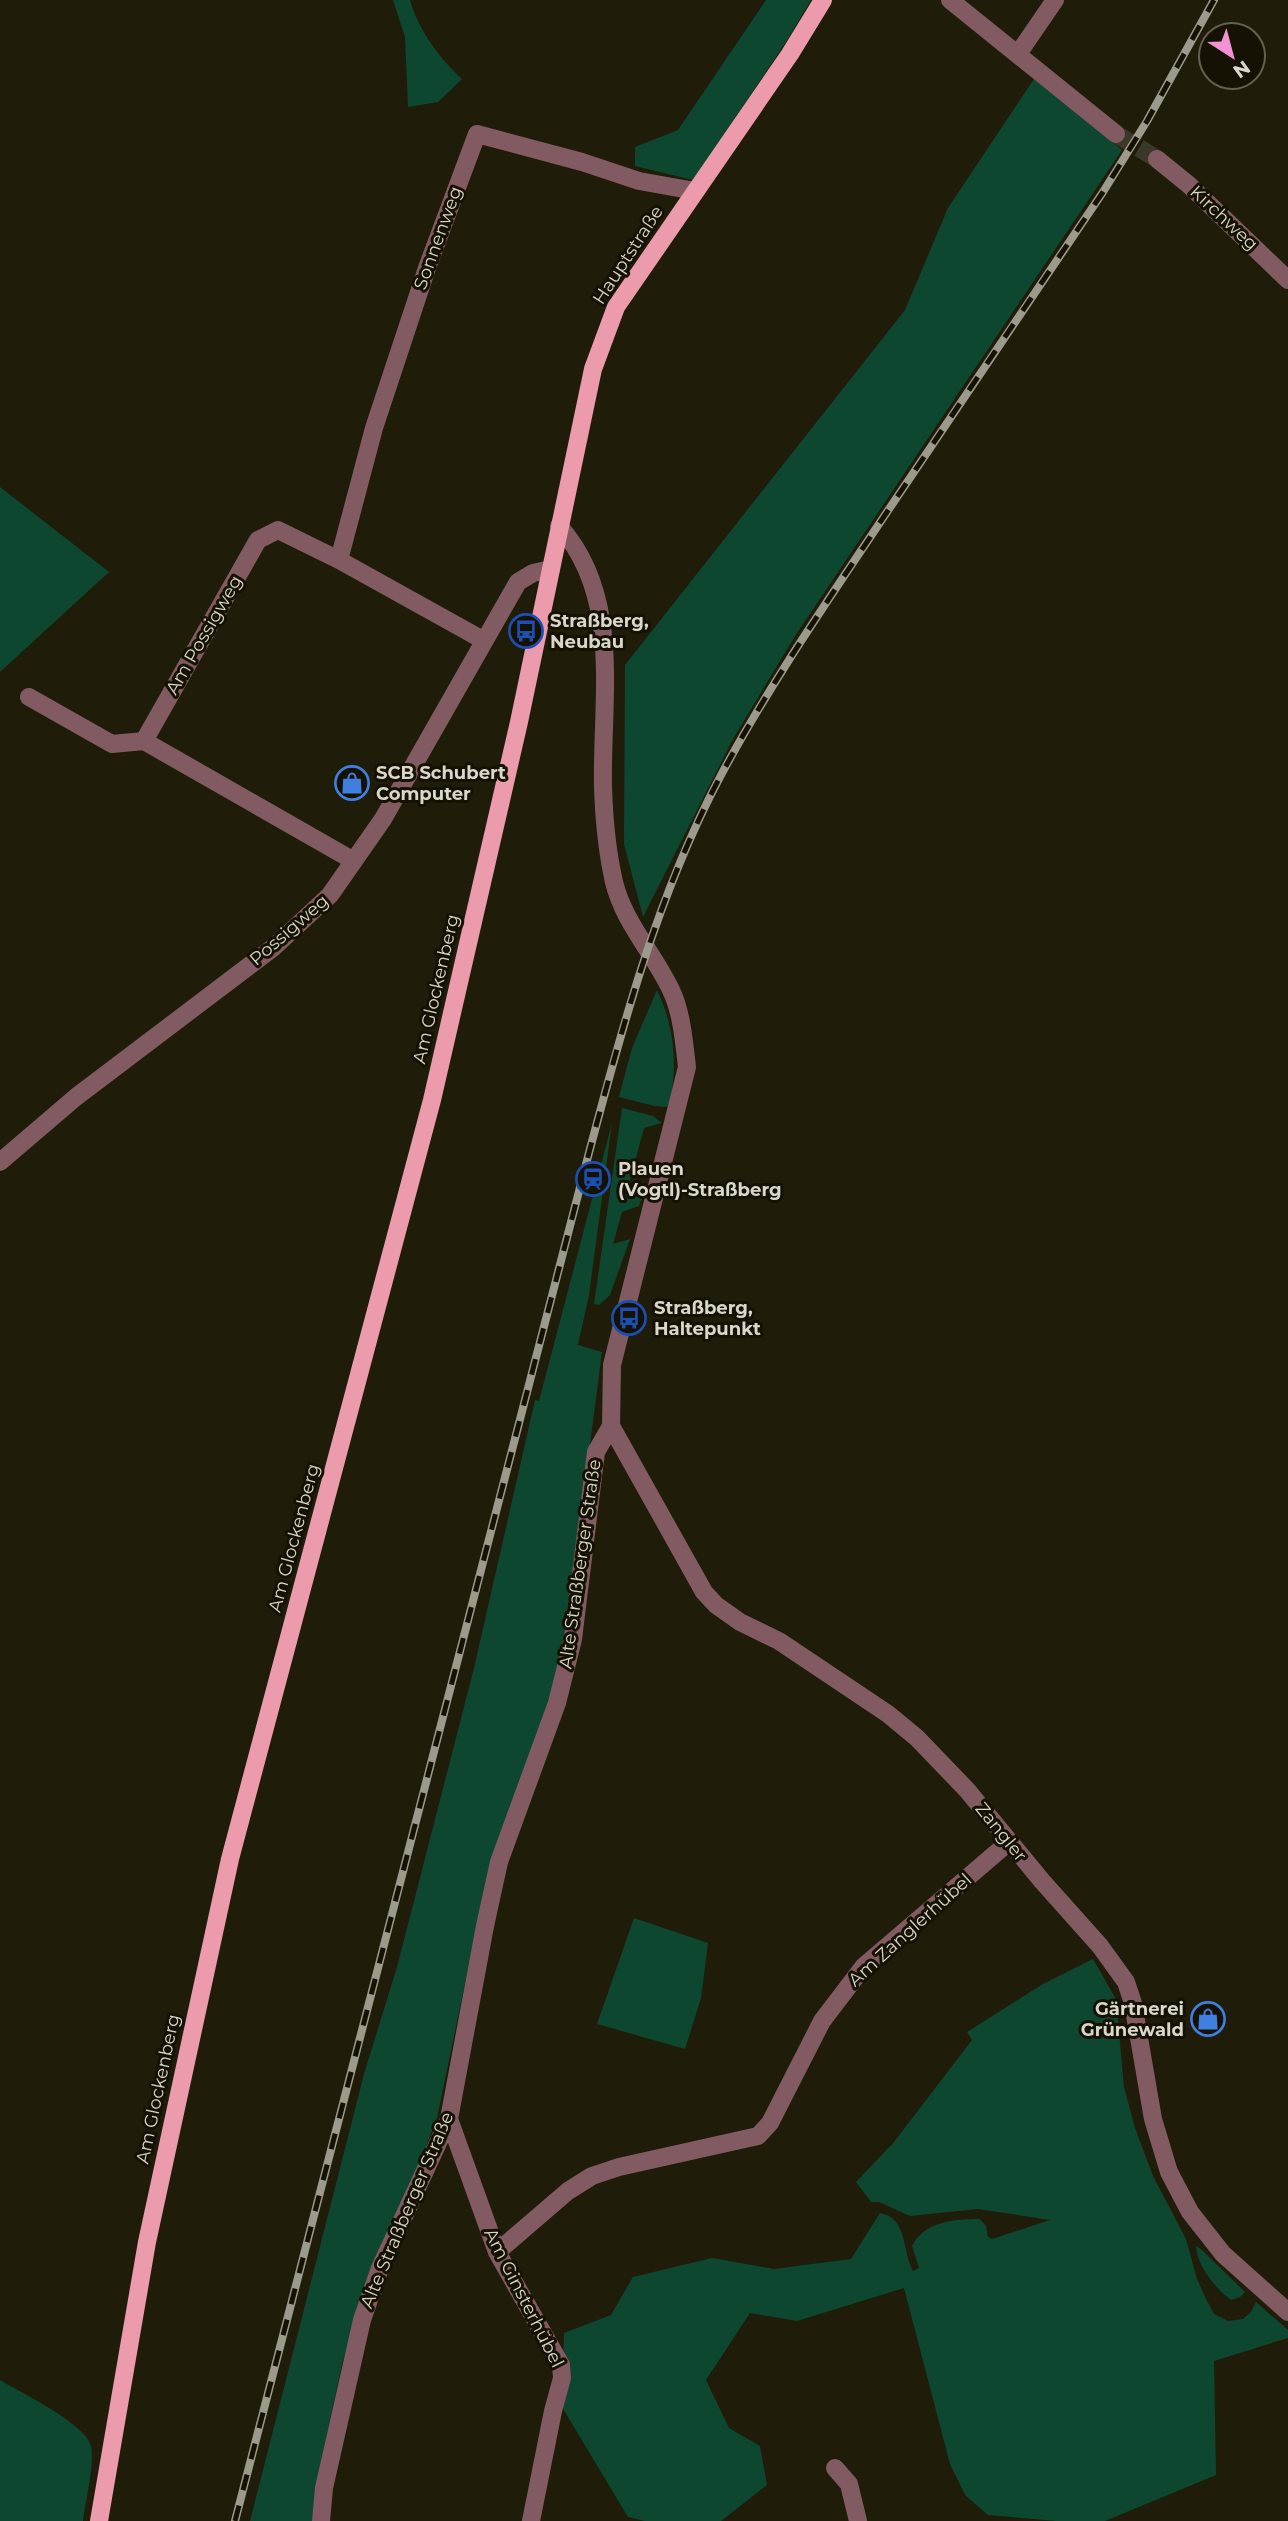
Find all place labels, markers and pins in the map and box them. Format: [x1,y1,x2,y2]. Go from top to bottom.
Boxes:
place label: Straßberg, Neubau [550,610,649,653]
bus stop icon: Straßberg, Neubau [507,612,545,650]
place label: SCB Schubert Computer [376,762,506,805]
shop icon: SCB Schubert Computer [333,764,371,802]
place label: Plauen (Vogtl)-Straßberg [618,1158,782,1201]
station icon: Plauen (Vogtl)-Straßberg [574,1160,612,1198]
place label: Straßberg, Haltepunkt [654,1297,761,1340]
bus stop icon: Straßberg, Haltepunkt [610,1299,648,1337]
place label: Gärtnerei Grünewald [1081,1998,1184,2041]
shop icon: Gärtnerei Grünewald [1189,2000,1227,2038]

